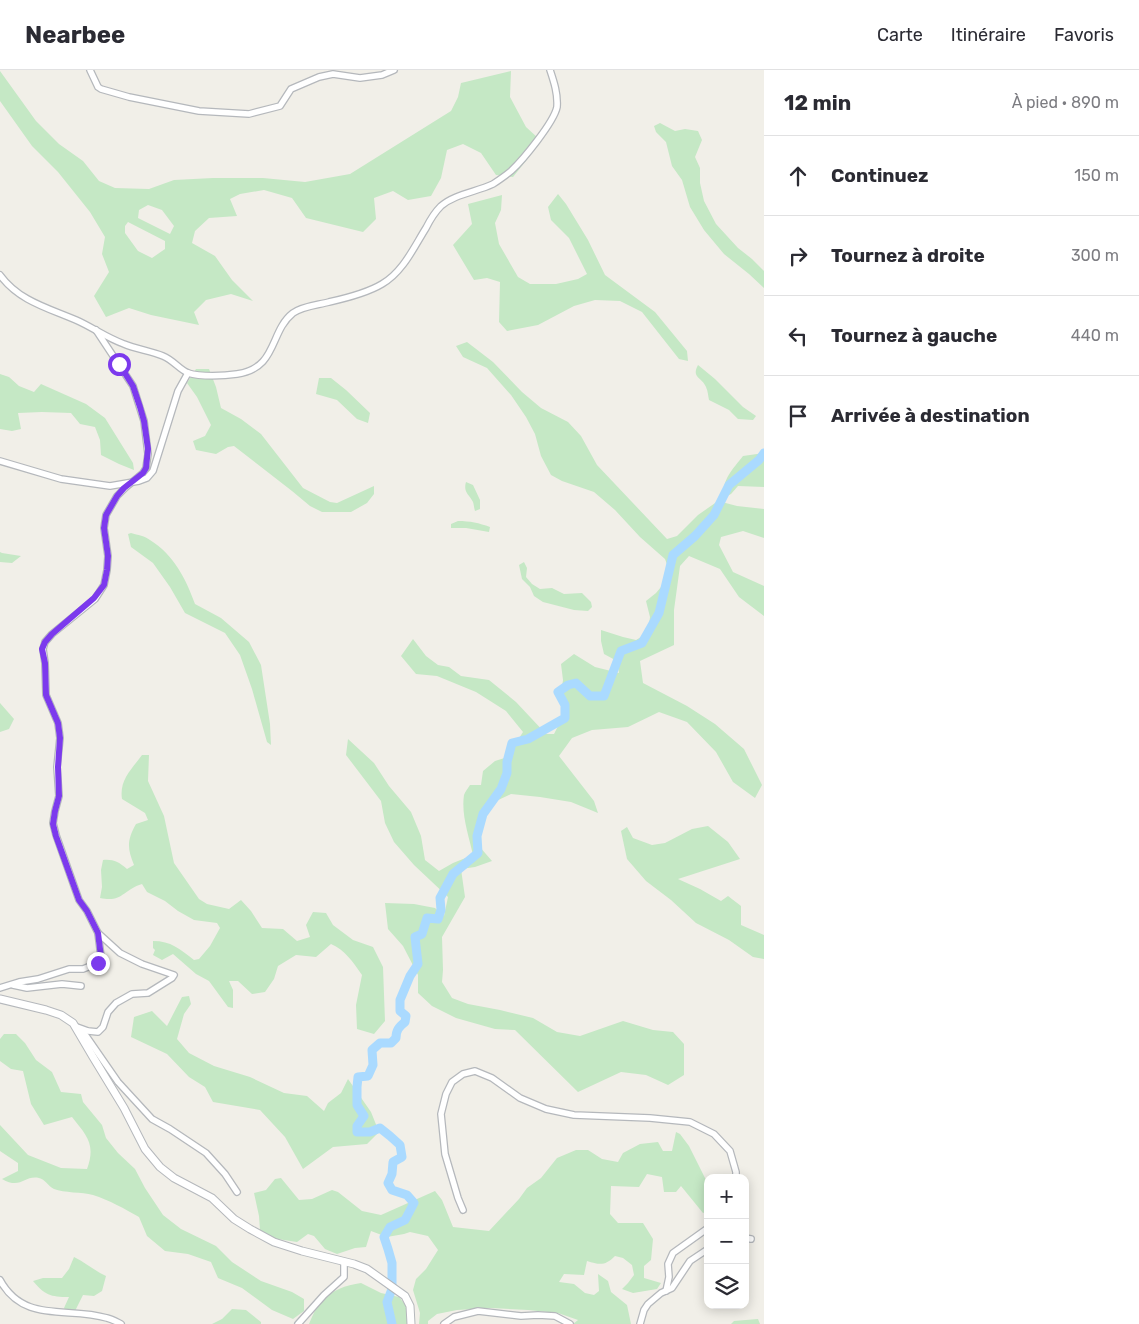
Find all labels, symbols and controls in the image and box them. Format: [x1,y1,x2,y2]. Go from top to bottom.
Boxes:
text: Nearbee [25,21,125,49]
text: Carte [877,24,923,46]
text: Itinéraire [951,24,1026,46]
text: Favoris [1054,24,1114,46]
text: 12 min [784,90,851,115]
text: À pied · 890 m [1012,93,1119,112]
icon: ahead [784,162,812,190]
text: Continuez [831,164,929,187]
text: 150 m [1074,166,1119,185]
icon: right [784,242,812,270]
text: Tournez à droite [831,244,985,267]
text: 300 m [1071,246,1119,265]
icon: left [784,322,812,350]
text: Tournez à gauche [831,324,997,347]
text: 440 m [1071,326,1119,345]
route start [108,353,131,376]
icon: arrive [784,402,812,430]
text: Arrivée à destination [831,404,1030,427]
route end [87,952,110,975]
map controls [704,1174,749,1309]
button: + [704,1174,749,1219]
button: − [704,1219,749,1264]
button: layers [704,1264,749,1309]

